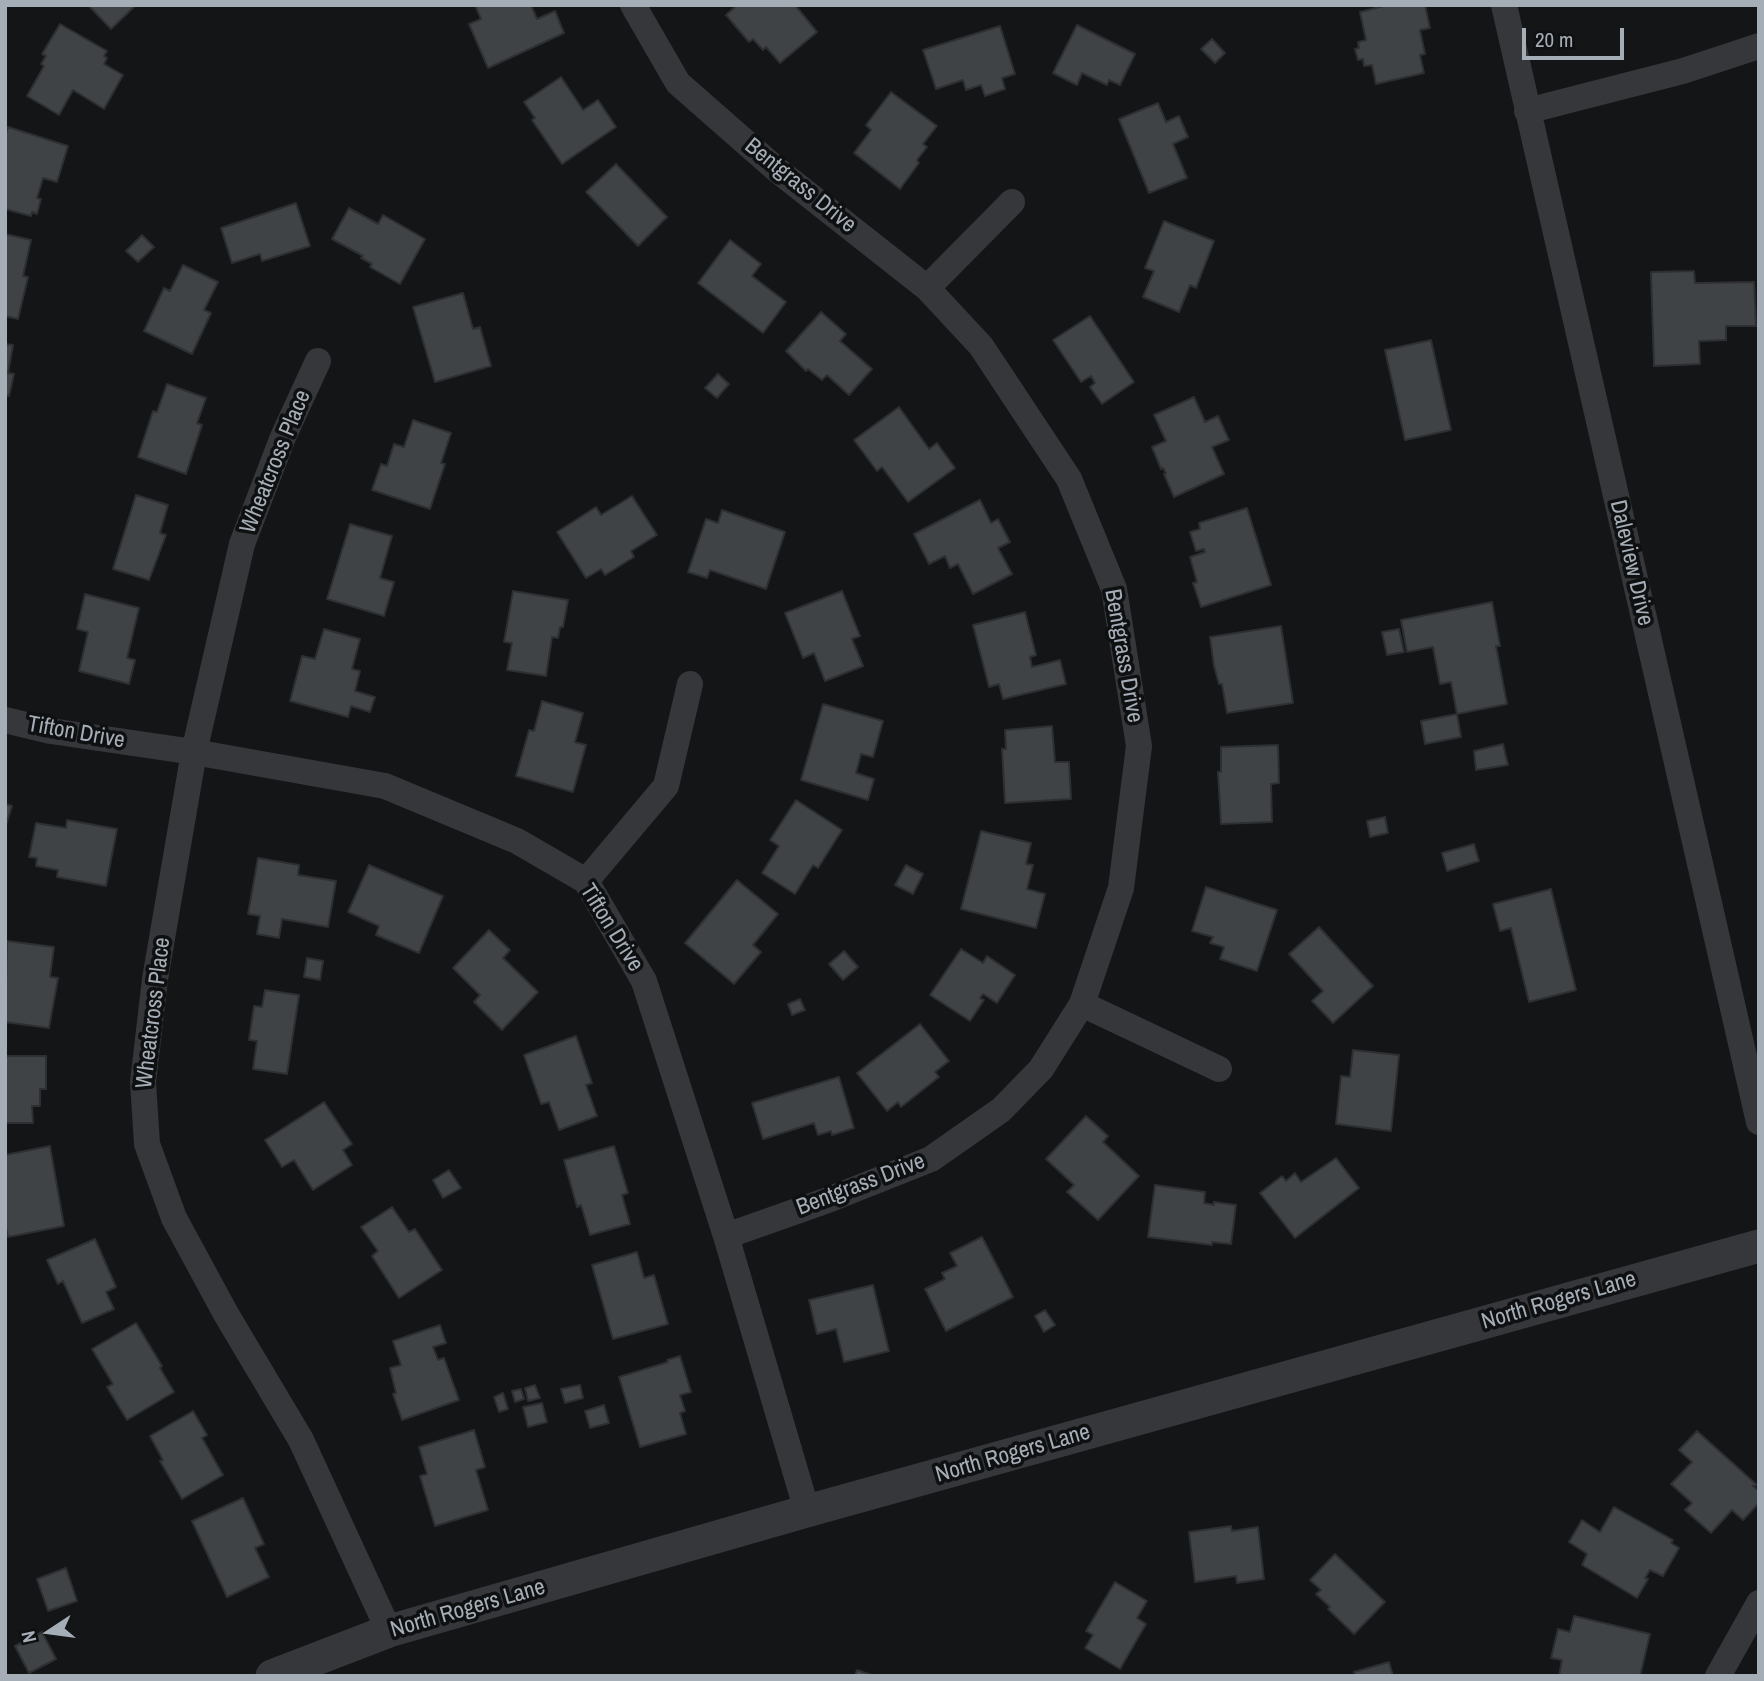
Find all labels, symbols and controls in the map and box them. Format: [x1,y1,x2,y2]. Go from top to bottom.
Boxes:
scale bar [1526,14,1628,58]
text: 20 m [1535,25,1573,54]
street label: Bentgrass Drive [739,133,861,239]
street label: Wheatcross Place [235,386,317,538]
street label: Daleview Drive [1603,498,1659,628]
street label: Bentgrass Drive [1098,587,1148,725]
street label: Tifton Drive [25,711,127,755]
street label: Tifton Drive [573,879,649,977]
street label: Wheatcross Place [131,936,177,1090]
street label: Bentgrass Drive [793,1148,929,1222]
street label: North Rogers Lane [1479,1266,1639,1336]
street label: North Rogers Lane [933,1419,1093,1489]
street label: North Rogers Lane [388,1574,548,1644]
north arrow [14,1597,84,1667]
text: N [15,1628,42,1645]

